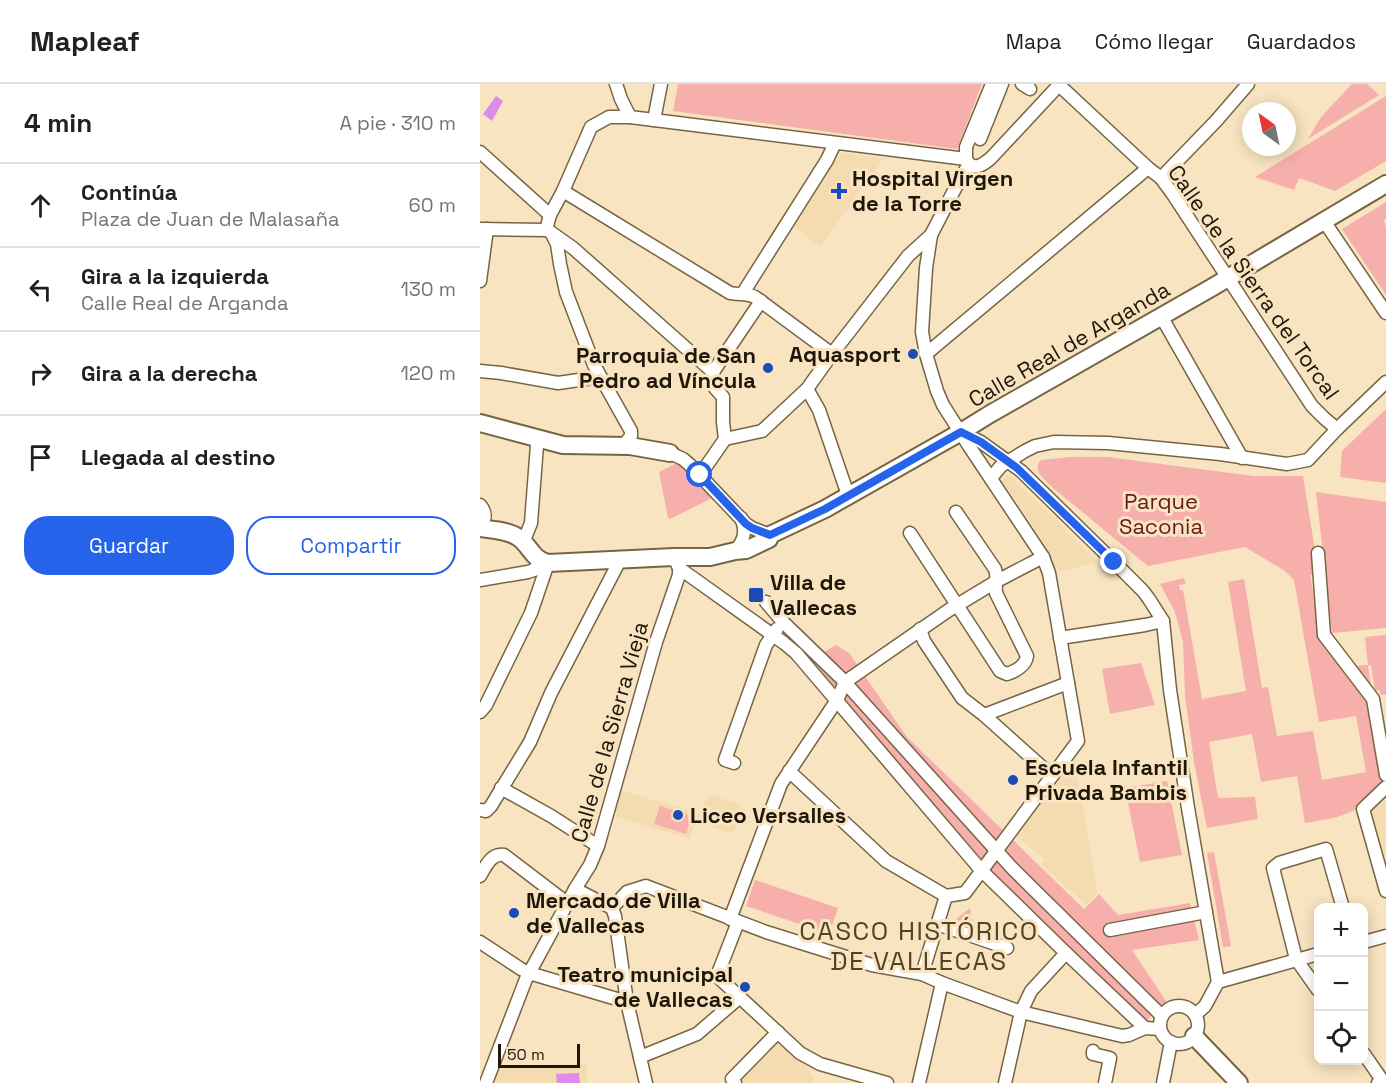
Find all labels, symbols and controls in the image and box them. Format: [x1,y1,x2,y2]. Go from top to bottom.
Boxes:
text: Mapleaf [30,23,140,59]
text: Mapa [1006,28,1062,55]
text: Cómo llegar [1095,28,1214,55]
text: Guardados [1247,28,1356,55]
north arrow [1242,102,1296,156]
text: 4 min [24,106,92,140]
text: A pie · 310 m [340,110,456,136]
street label: Calle de la Sierra del Torcal [1162,159,1346,405]
place label: Hospital Virgen de la Torre [852,164,1013,217]
text: Continúa [81,178,177,206]
marker: Hospital Virgen de la Torre [830,182,848,200]
icon: ahead [24,189,57,222]
text: 60 m [409,192,456,218]
text: Plaza de Juan de Malasaña [81,206,340,232]
text: Gira a la izquierda [81,262,269,290]
icon: left [24,273,57,306]
street label: Calle Real de Arganda [963,275,1175,413]
text: 130 m [400,276,456,302]
text: Calle Real de Arganda [81,290,288,316]
place label: Aquasport [789,340,901,368]
place label: Parroquia de San Pedro ad Víncula [576,341,756,394]
marker: Aquasport [906,347,920,361]
icon: right [24,357,57,390]
text: Gira a la derecha [81,359,258,387]
text: 120 m [400,360,456,386]
marker: Parroquia de San Pedro ad Víncula [761,361,775,375]
icon: arrive [24,441,57,474]
text: Llegada al destino [81,443,275,471]
route start [686,461,712,487]
park label: Parque Saconia [1119,487,1203,540]
button: Guardar [24,516,234,575]
button: Compartir [246,516,456,575]
route end [1100,548,1126,574]
place label: Villa de Vallecas [770,568,857,621]
marker: Villa de Vallecas [747,586,765,604]
street label: Calle de la Sierra Vieja [564,618,654,846]
place label: Escuela Infantil Privada Bambis [1025,753,1188,806]
marker: Escuela Infantil Privada Bambis [1006,773,1020,787]
place label: Liceo Versalles [690,801,846,829]
marker: Liceo Versalles [671,808,685,822]
place label: Mercado de Villa de Vallecas [526,886,701,939]
map controls [1314,903,1368,1065]
button: + [1314,903,1368,957]
marker: Mercado de Villa de Vallecas [507,906,521,920]
district label: CASCO HISTÓRICO DE VALLECAS [799,914,1039,978]
button: − [1314,957,1368,1011]
place label: Teatro municipal de Vallecas [557,960,733,1013]
marker: Teatro municipal de Vallecas [738,980,752,994]
button: locate [1314,1011,1368,1065]
scale bar [498,1041,580,1068]
text: 50 m [507,1044,545,1065]

